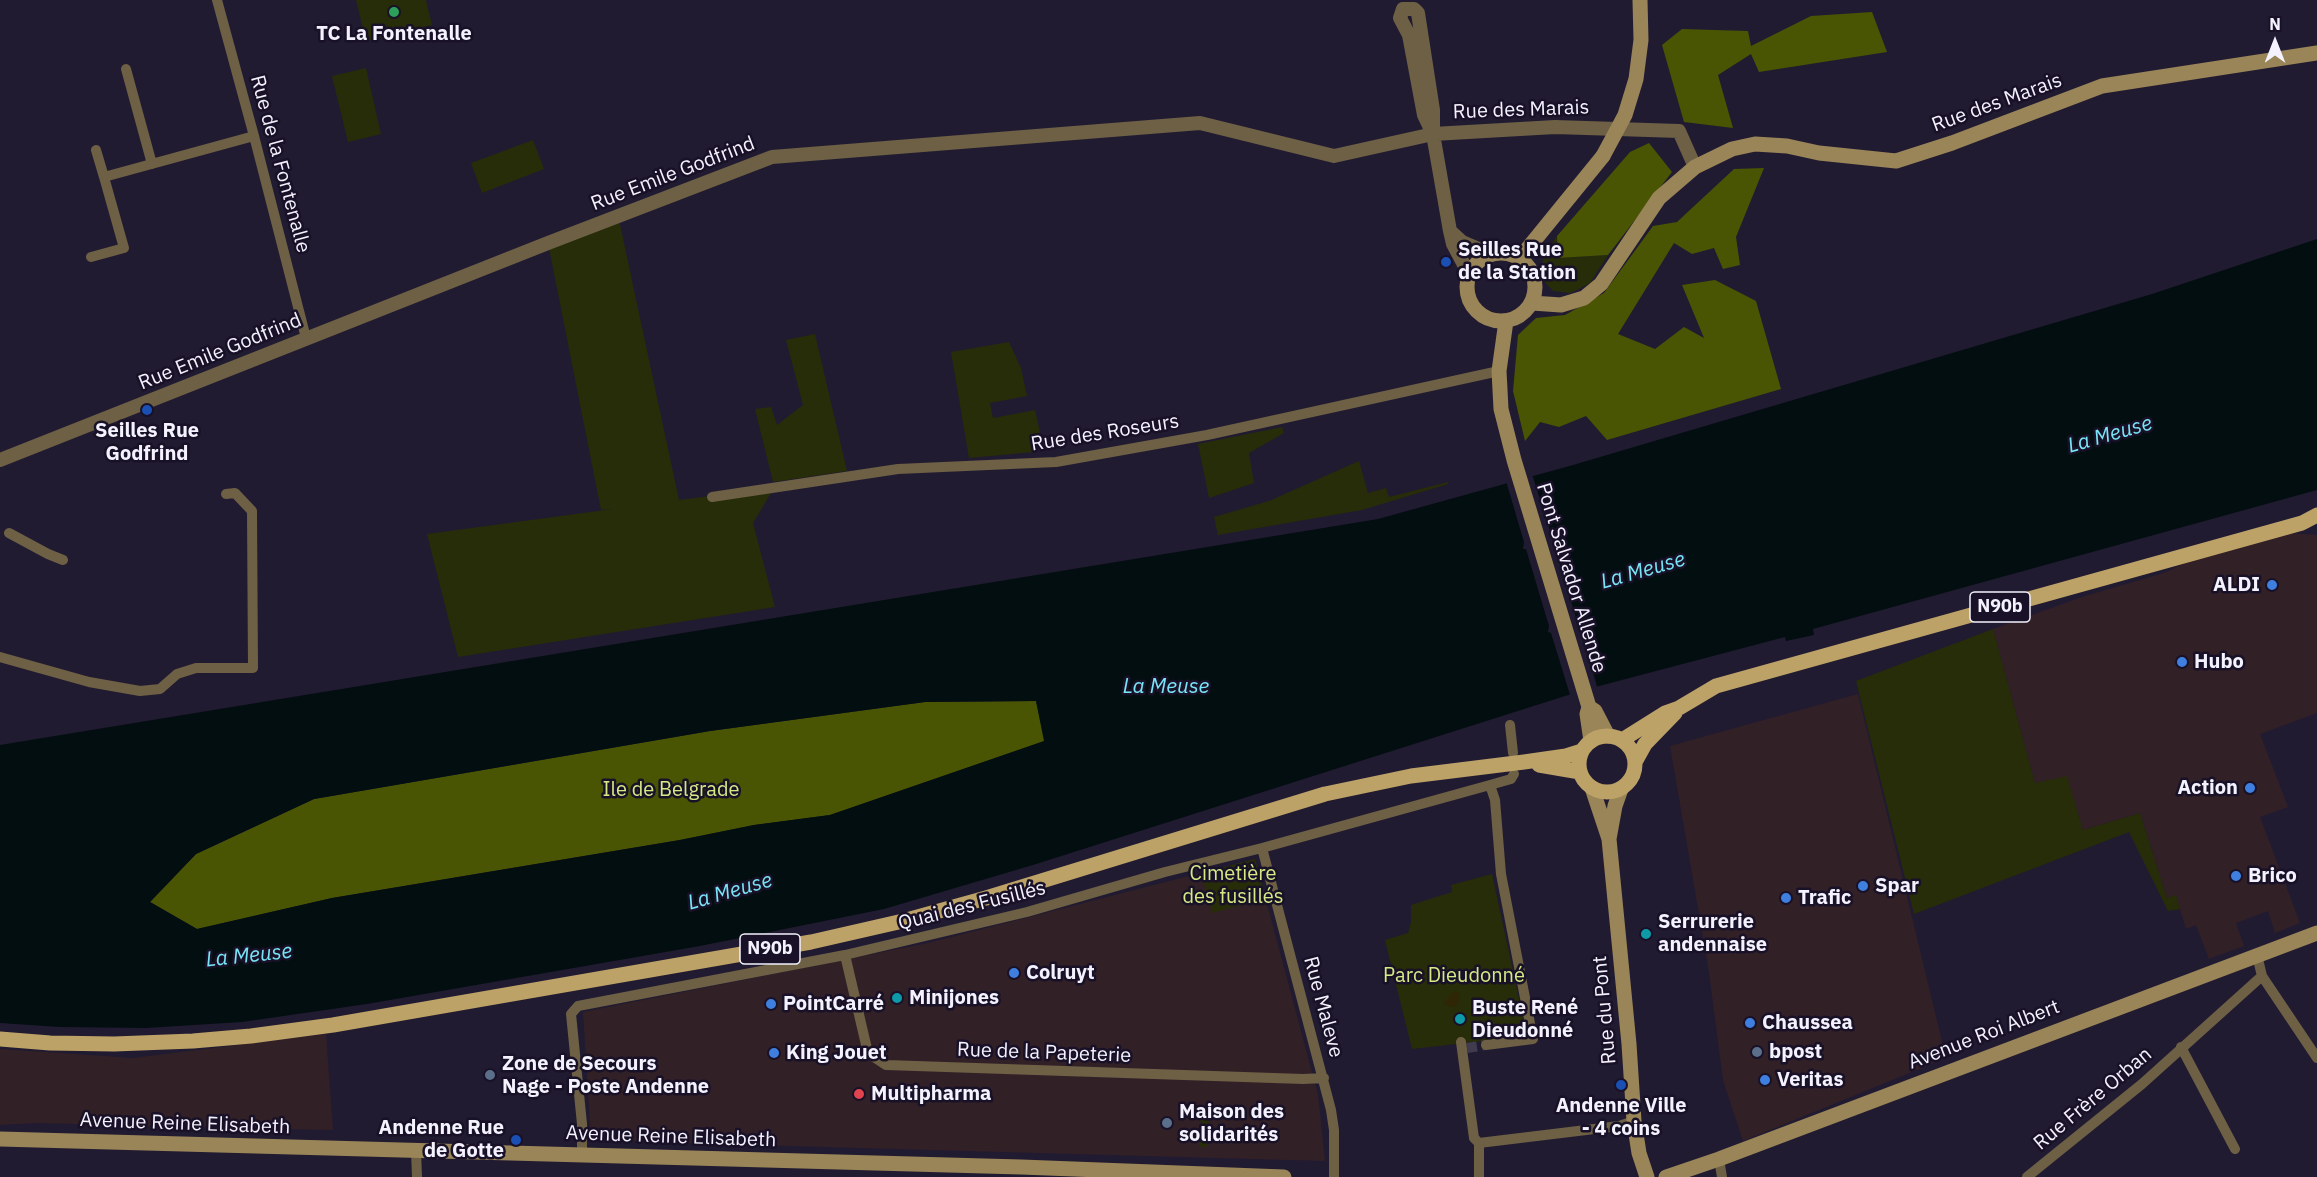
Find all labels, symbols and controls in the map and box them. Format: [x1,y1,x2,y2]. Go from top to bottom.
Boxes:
marker: TC La Fontenalle [387,5,401,19]
north arrow [2245,12,2305,72]
text: N [2269,14,2281,34]
place label: TC La Fontenalle [316,22,472,46]
street label: Rue des Marais [1929,68,2065,138]
street label: Rue de la Fontenalle [245,73,315,255]
street label: Rue des Marais [1452,96,1590,124]
street label: Rue Emile Godfrind [588,132,758,216]
place label: Seilles Rue de la Station [1458,238,1576,285]
marker: Seilles Rue de la Station [1439,255,1453,269]
street label: Rue Emile Godfrind [135,308,305,396]
marker: Seilles Rue Godfrind [140,403,154,417]
street label: Rue des Roseurs [1029,409,1181,457]
water label: La Meuse [2065,411,2155,459]
place label: Seilles Rue Godfrind [95,419,199,466]
street label: Pont Salvador Allende [1531,480,1611,676]
water label: La Meuse [1598,547,1688,595]
place label: ALDI [2213,573,2260,597]
marker: ALDI [2265,578,2279,592]
road number: N90b [1970,592,2030,622]
place label: Hubo [2194,650,2244,674]
marker: Hubo [2175,655,2189,669]
water label: La Meuse [1123,674,1209,700]
place label: Action [2177,776,2238,800]
park label: Ile de Belgrade [603,778,739,802]
marker: Action [2243,781,2257,795]
park label: Cimetière des fusillés [1182,862,1284,909]
place label: Brico [2248,864,2297,888]
water label: La Meuse [685,868,775,916]
marker: Brico [2229,869,2243,883]
place label: Spar [1875,874,1919,898]
street label: Quai des Fusillés [896,876,1048,936]
marker: Spar [1856,879,1870,893]
place label: Trafic [1798,886,1851,910]
marker: Trafic [1779,891,1793,905]
place label: Serrurerie andennaise [1658,910,1767,957]
marker: Serrurerie andennaise [1639,927,1653,941]
road number: N90b [740,934,800,964]
water label: La Meuse [205,939,293,973]
street label: Rue Maleve [1298,954,1348,1060]
street label: Rue du Pont [1588,955,1622,1065]
place label: Colruyt [1026,961,1095,985]
park label: Parc Dieudonné [1383,964,1525,988]
marker: Colruyt [1007,966,1021,980]
place label: Minijones [909,986,999,1010]
marker: Minijones [890,991,904,1005]
place label: PointCarré [783,992,884,1016]
street label: Avenue Roi Albert [1905,995,2063,1075]
place label: Buste René Dieudonné [1472,996,1578,1043]
marker: PointCarré [764,997,778,1011]
place label: Chaussea [1762,1011,1853,1035]
marker: Buste René Dieudonné [1453,1012,1467,1026]
marker: Chaussea [1743,1016,1757,1030]
street label: Rue de la Papeterie [956,1038,1132,1068]
place label: bpost [1769,1040,1822,1064]
place label: King Jouet [786,1041,887,1065]
street label: Rue Frère Orban [2029,1043,2157,1155]
marker: bpost [1750,1045,1764,1059]
marker: King Jouet [767,1046,781,1060]
place label: Zone de Secours Nage - Poste Andenne [502,1052,709,1099]
marker: Zone de Secours Nage - Poste Andenne [483,1068,497,1082]
place label: Veritas [1777,1068,1843,1092]
marker: Veritas [1758,1073,1772,1087]
marker: Andenne Ville - 4 coins [1614,1078,1628,1092]
place label: Multipharma [871,1082,991,1106]
marker: Multipharma [852,1087,866,1101]
place label: Andenne Ville - 4 coins [1556,1094,1686,1141]
place label: Maison des solidarités [1179,1100,1284,1147]
street label: Avenue Reine Elisabeth [79,1108,291,1140]
place label: Andenne Rue de Gotte [379,1116,504,1163]
marker: Maison des solidarités [1160,1116,1174,1130]
street label: Avenue Reine Elisabeth [565,1121,777,1153]
marker: Andenne Rue de Gotte [509,1133,523,1147]

